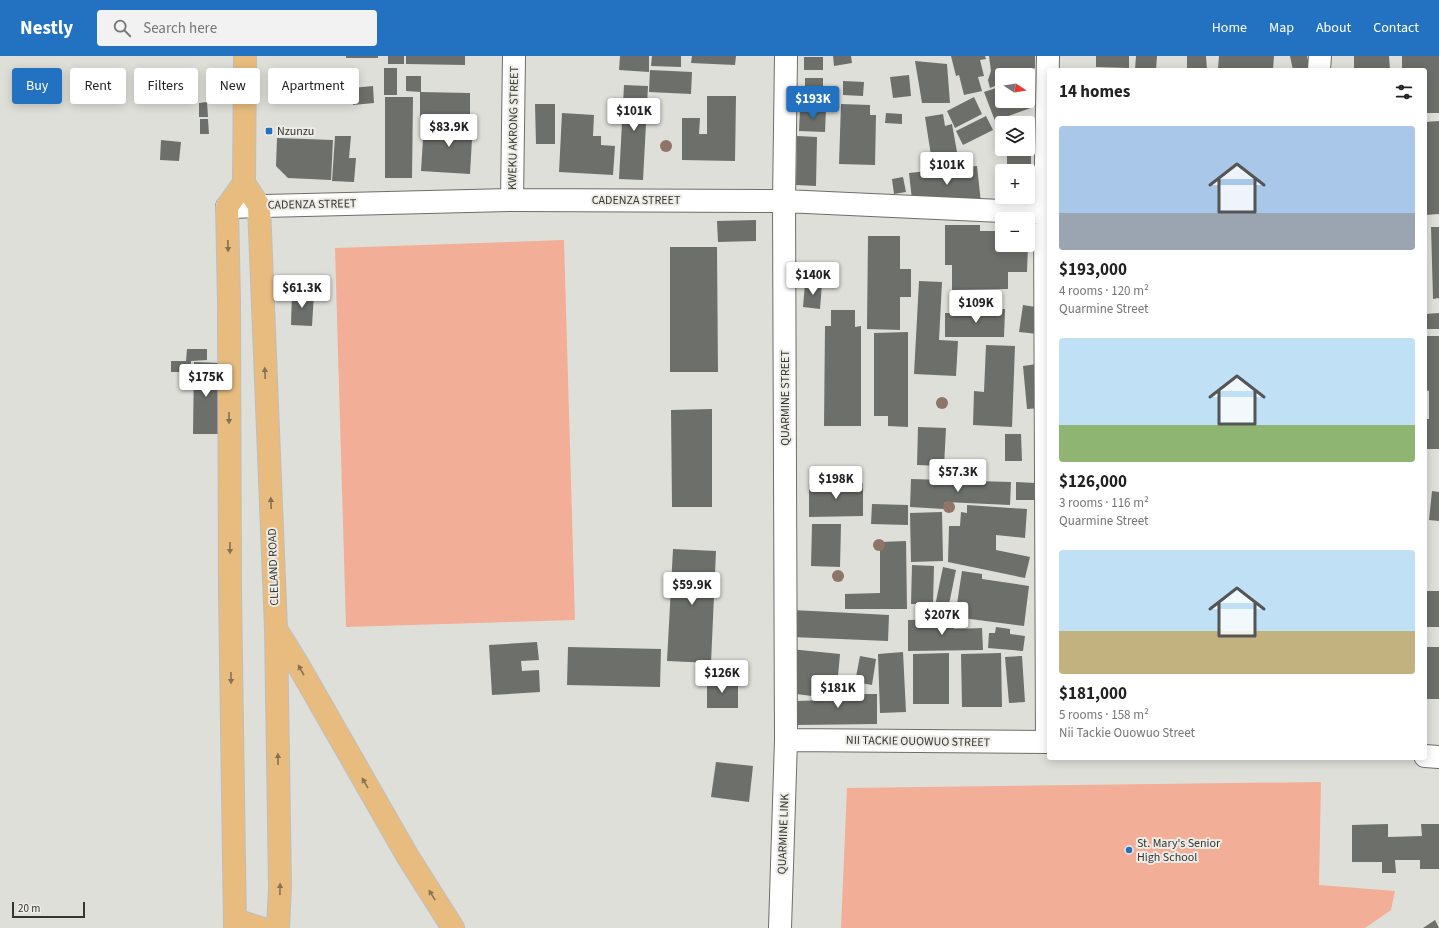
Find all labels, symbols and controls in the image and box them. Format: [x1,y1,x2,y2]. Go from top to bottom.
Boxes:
search box [97,10,377,46]
text: Nestly [20,15,73,42]
icon: search [111,17,133,39]
text: Search here [143,18,217,39]
text: Home [1212,18,1247,38]
text: Map [1269,18,1294,38]
text: About [1316,18,1351,38]
text: Contact [1373,18,1419,38]
street label: KWEKU AKRONG STREET [504,65,523,190]
chip: Buy [12,68,62,104]
chip: Rent [70,68,126,104]
chip: Filters [134,68,198,104]
chip: New [206,68,260,104]
chip: Apartment [268,68,359,104]
north arrow [995,68,1035,108]
map controls [995,68,1035,252]
text: 14 homes [1059,80,1130,104]
icon: filters [1393,81,1415,103]
pin: $193K [785,86,841,120]
text: $193K [795,90,831,108]
pin: $101K [606,98,662,132]
text: $101K [616,102,652,120]
pin: $83.9K [416,114,482,148]
button: layers [995,116,1035,156]
text: $83.9K [429,118,469,136]
place label: Nzunzu [277,123,314,140]
marker: Nzunzu [264,126,274,136]
pin: $101K [919,152,975,186]
icon: home [1201,152,1273,224]
text: $101K [929,156,965,174]
button: + [995,164,1035,204]
street label: CADENZA STREET [592,192,681,209]
street label: CADENZA STREET [268,195,357,214]
button: − [995,212,1035,252]
one-way arrow [225,240,231,253]
text: $193,000 [1059,258,1127,282]
pin: $140K [785,262,841,296]
text: $140K [795,266,831,284]
pin: $61.3K [269,275,335,309]
text: $61.3K [282,279,322,297]
text: 4 rooms · 120 m² [1059,282,1149,300]
pin: $109K [948,290,1004,324]
text: $109K [958,294,994,312]
text: Quarmine Street [1059,300,1148,318]
street label: QUARMINE STREET [777,350,794,446]
pin: $175K [178,364,234,398]
icon: home [1201,364,1273,436]
one-way arrow [262,367,269,379]
text: $175K [188,368,224,386]
one-way arrow [226,412,233,424]
pin: $57.3K [925,459,991,493]
text: $57.3K [938,463,978,481]
pin: $198K [808,466,864,500]
text: $198K [818,470,854,488]
text: $126,000 [1059,470,1127,494]
text: 3 rooms · 116 m² [1059,494,1149,512]
one-way arrow [267,497,274,509]
text: Quarmine Street [1059,512,1148,530]
street label: CLELAND ROAD [264,528,283,606]
one-way arrow [227,542,233,555]
pin: $59.9K [659,572,725,606]
text: $59.9K [672,576,712,594]
icon: home [1201,576,1273,648]
pin: $207K [914,602,970,636]
text: $207K [924,606,960,624]
pin: $126K [694,660,750,694]
one-way arrow [298,664,305,676]
text: $126K [704,664,740,682]
one-way arrow [228,672,234,685]
pin: $181K [810,675,866,709]
text: $181K [820,679,856,697]
text: $181,000 [1059,682,1127,706]
text: 5 rooms · 158 m² [1059,706,1149,724]
text: Nii Tackie Ouowuo Street [1059,724,1195,742]
street label: NII TACKIE OUOWUO STREET [846,732,991,751]
one-way arrow [275,752,281,765]
one-way arrow [362,777,369,789]
street label: QUARMINE LINK [774,793,793,875]
place label: St. Mary's Senior High School [1137,835,1221,866]
marker: St. Mary's Senior High School [1124,845,1134,855]
one-way arrow [277,882,283,895]
one-way arrow [428,890,436,900]
scale bar [12,900,85,919]
text: 20 m [18,901,40,916]

